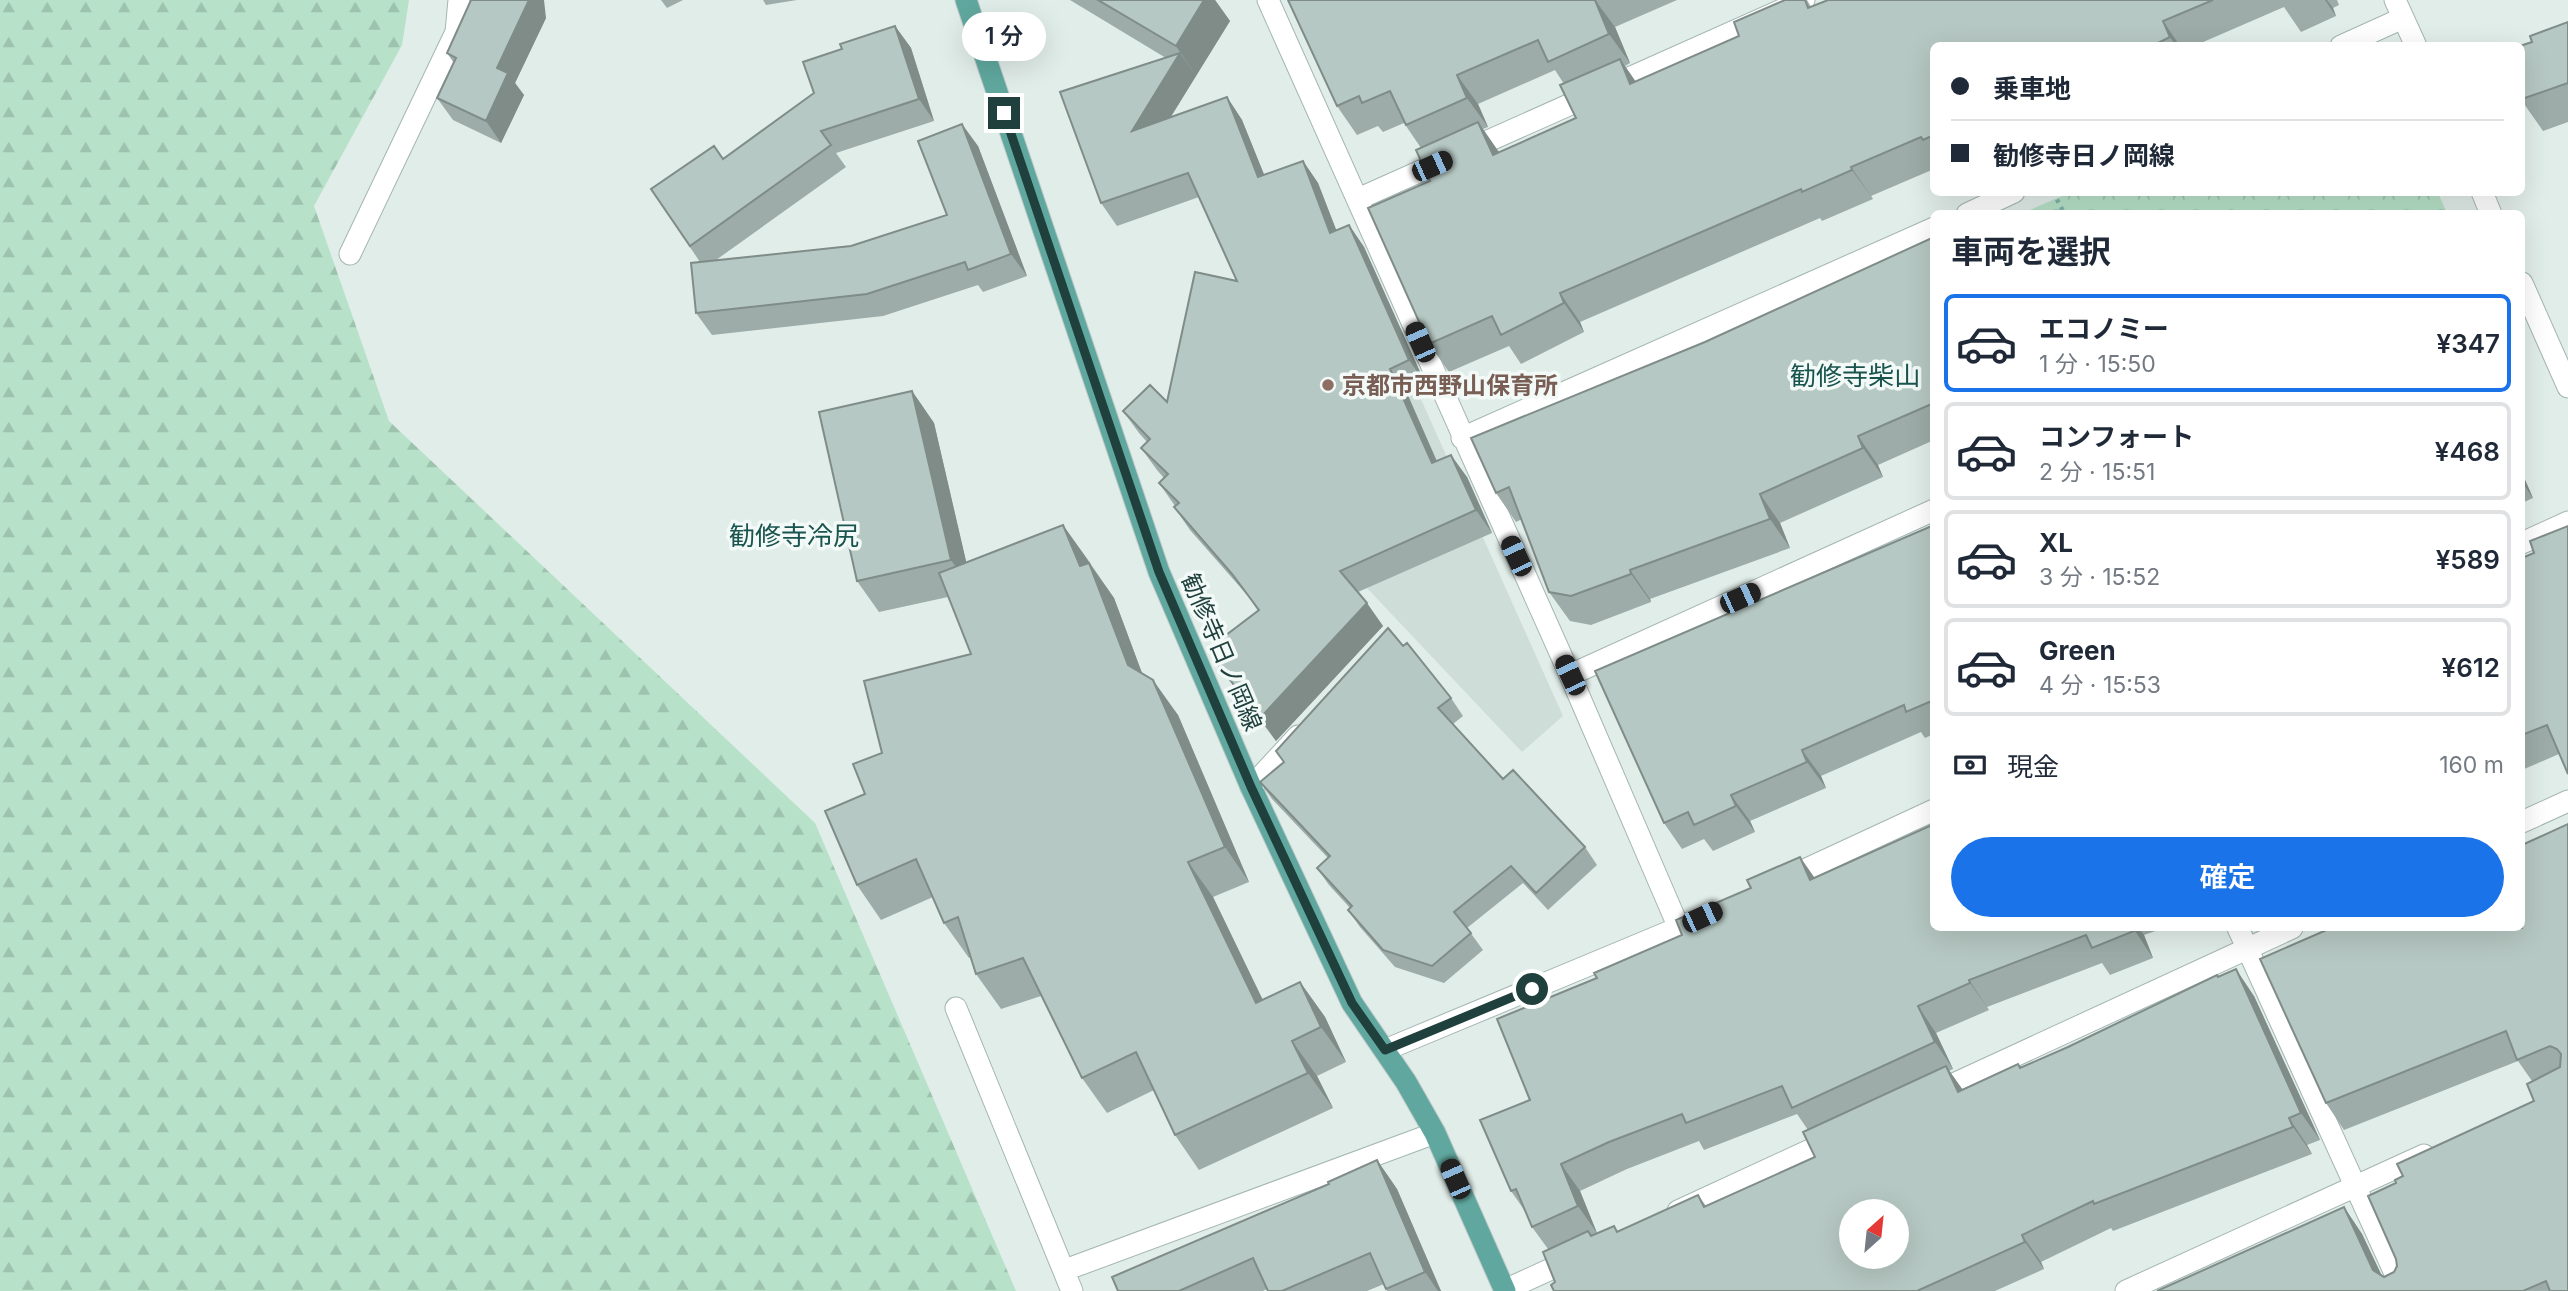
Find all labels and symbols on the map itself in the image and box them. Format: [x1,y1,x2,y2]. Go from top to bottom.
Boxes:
callout: 1 分 [962,11,1046,60]
route end [988,97,1020,129]
car [1409,148,1456,184]
car [1402,319,1439,365]
district label: 勧修寺柴山 [1790,360,1920,391]
place label: 京都市西野山保育所 [1342,371,1558,400]
marker: 京都市西野山保育所 [1320,377,1336,393]
district label: 勧修寺冷尻 [729,520,859,551]
car [1498,533,1535,579]
street label: 勧修寺日ノ岡線 [1176,569,1268,735]
car [1717,580,1764,616]
car [1552,652,1589,698]
car [1679,899,1726,935]
route start [1516,973,1548,1005]
car [1437,1156,1474,1202]
north arrow [1839,1199,1909,1269]

